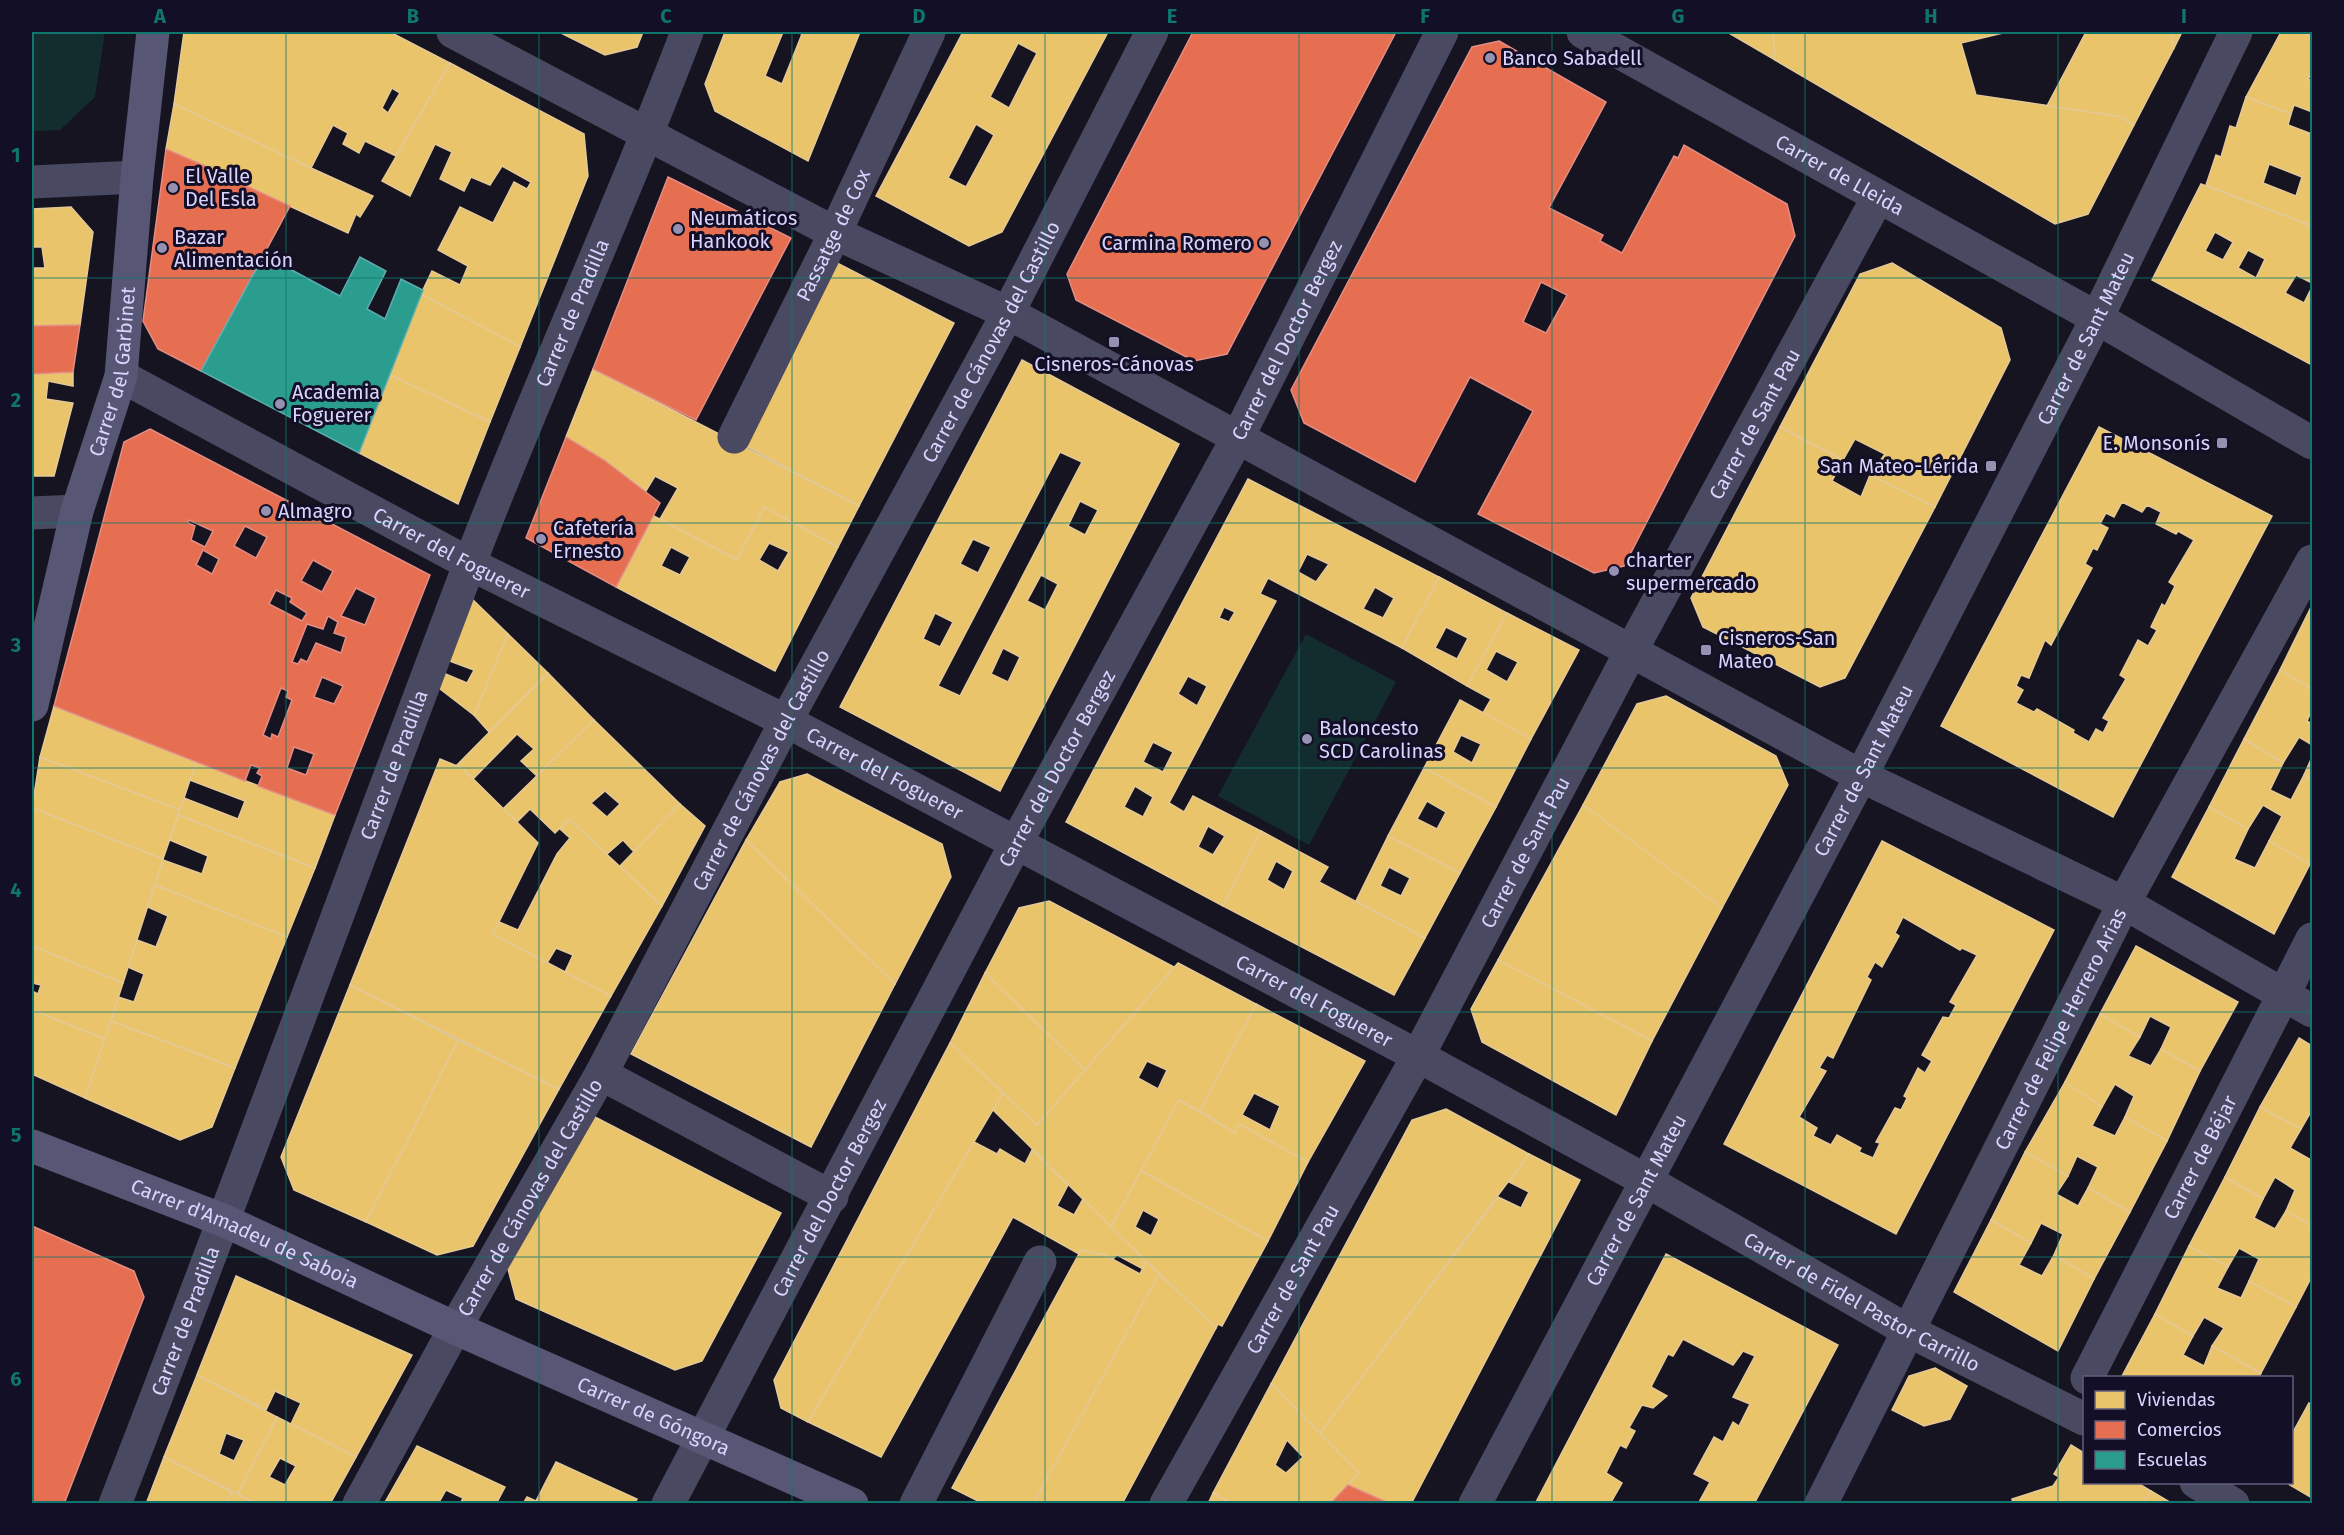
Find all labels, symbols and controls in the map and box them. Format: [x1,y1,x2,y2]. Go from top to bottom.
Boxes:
text: A [153,4,167,28]
text: B [407,4,419,28]
text: C [660,4,672,28]
text: D [912,4,926,28]
text: E [1167,4,1177,28]
text: F [1420,4,1430,28]
text: G [1672,4,1684,28]
text: H [1924,4,1938,28]
text: I [2181,4,2187,28]
place label: Banco Sabadell [1502,46,1642,70]
marker: Banco Sabadell [1483,51,1497,65]
street label: Carrer de Lleida [1771,130,1909,220]
text: 1 [11,143,21,167]
place label: El Valle Del Esla [185,164,257,211]
street label: Passatge de Cox [791,165,875,305]
marker: El Valle Del Esla [166,181,180,195]
place label: Neumáticos Hankook [690,206,797,253]
street label: Carrer de Cánovas del Castillo [917,217,1065,467]
marker: Neumáticos Hankook [671,222,685,236]
place label: Bazar Alimentación [174,225,293,272]
place label: Carmina Romero [1101,231,1252,255]
street label: Carrer de Pradilla [530,235,614,390]
street label: Carrer del Doctor Bergez [1226,236,1347,444]
marker: Carmina Romero [1257,236,1271,250]
marker: Bazar Alimentación [155,241,169,255]
street label: Carrer de Sant Mateu [2032,248,2139,429]
street label: Carrer del Garbinet [84,285,140,459]
marker: Cisneros-Cánovas [1107,335,1121,349]
street label: Carrer de Sant Pau [1704,344,1805,504]
place label: Cisneros-Cánovas [1034,352,1194,376]
place label: Academia Foguerer [292,380,380,427]
text: 2 [11,388,21,412]
marker: Academia Foguerer [273,397,287,411]
place label: E. Monsonís [2103,431,2210,455]
marker: E. Monsonís [2215,436,2229,450]
place label: San Mateo-Lérida [1820,454,1979,478]
marker: San Mateo-Lérida [1984,459,1998,473]
place label: Almagro [278,499,352,523]
street label: Carrer del Foguerer [369,502,534,604]
marker: Almagro [259,504,273,518]
place label: Cafetería Ernesto [553,516,634,563]
marker: Cafetería Ernesto [534,532,548,546]
place label: charter supermercado [1626,548,1757,595]
marker: charter supermercado [1607,564,1621,578]
place label: Cisneros-San Mateo [1718,626,1836,673]
text: 3 [10,633,21,657]
marker: Cisneros-San Mateo [1699,643,1713,657]
street label: Carrer de Cánovas del Castillo [687,645,835,895]
street label: Carrer del Doctor Bergez [994,666,1120,871]
street label: Carrer de Sant Mateu [1808,680,1918,861]
street label: Carrer de Pradilla [355,687,433,843]
place label: Baloncesto SCD Carolinas [1319,716,1443,763]
street label: Carrer del Foguerer [802,722,967,825]
marker: Baloncesto SCD Carolinas [1300,732,1314,746]
street label: Carrer de Sant Pau [1475,773,1575,932]
text: 4 [10,878,22,902]
street label: Carrer de Felipe Herrero Arias [1989,904,2131,1154]
street label: Carrer del Foguerer [1232,950,1397,1052]
street label: Carrer de Cánovas del Castillo [452,1074,608,1321]
street label: Carrer de Béjar [2158,1091,2242,1223]
street label: Carrer del Doctor Bergez [767,1094,891,1301]
street label: Carrer de Sant Mateu [1581,1110,1691,1290]
text: 5 [11,1123,22,1147]
street label: Carrer d'Amadeu de Saboia [127,1174,362,1293]
street label: Carrer de Sant Pau [1241,1200,1344,1358]
street label: Carrer de Fidel Pastor Carrillo [1739,1227,1984,1377]
street label: Carrer de Pradilla [146,1243,225,1399]
text: 6 [10,1367,22,1391]
street label: Carrer de Góngora [574,1372,734,1460]
legend [2083,1376,2293,1484]
text: Viviendas [2137,1389,2215,1411]
text: Comercios [2137,1419,2221,1441]
text: Escuelas [2137,1449,2207,1471]

